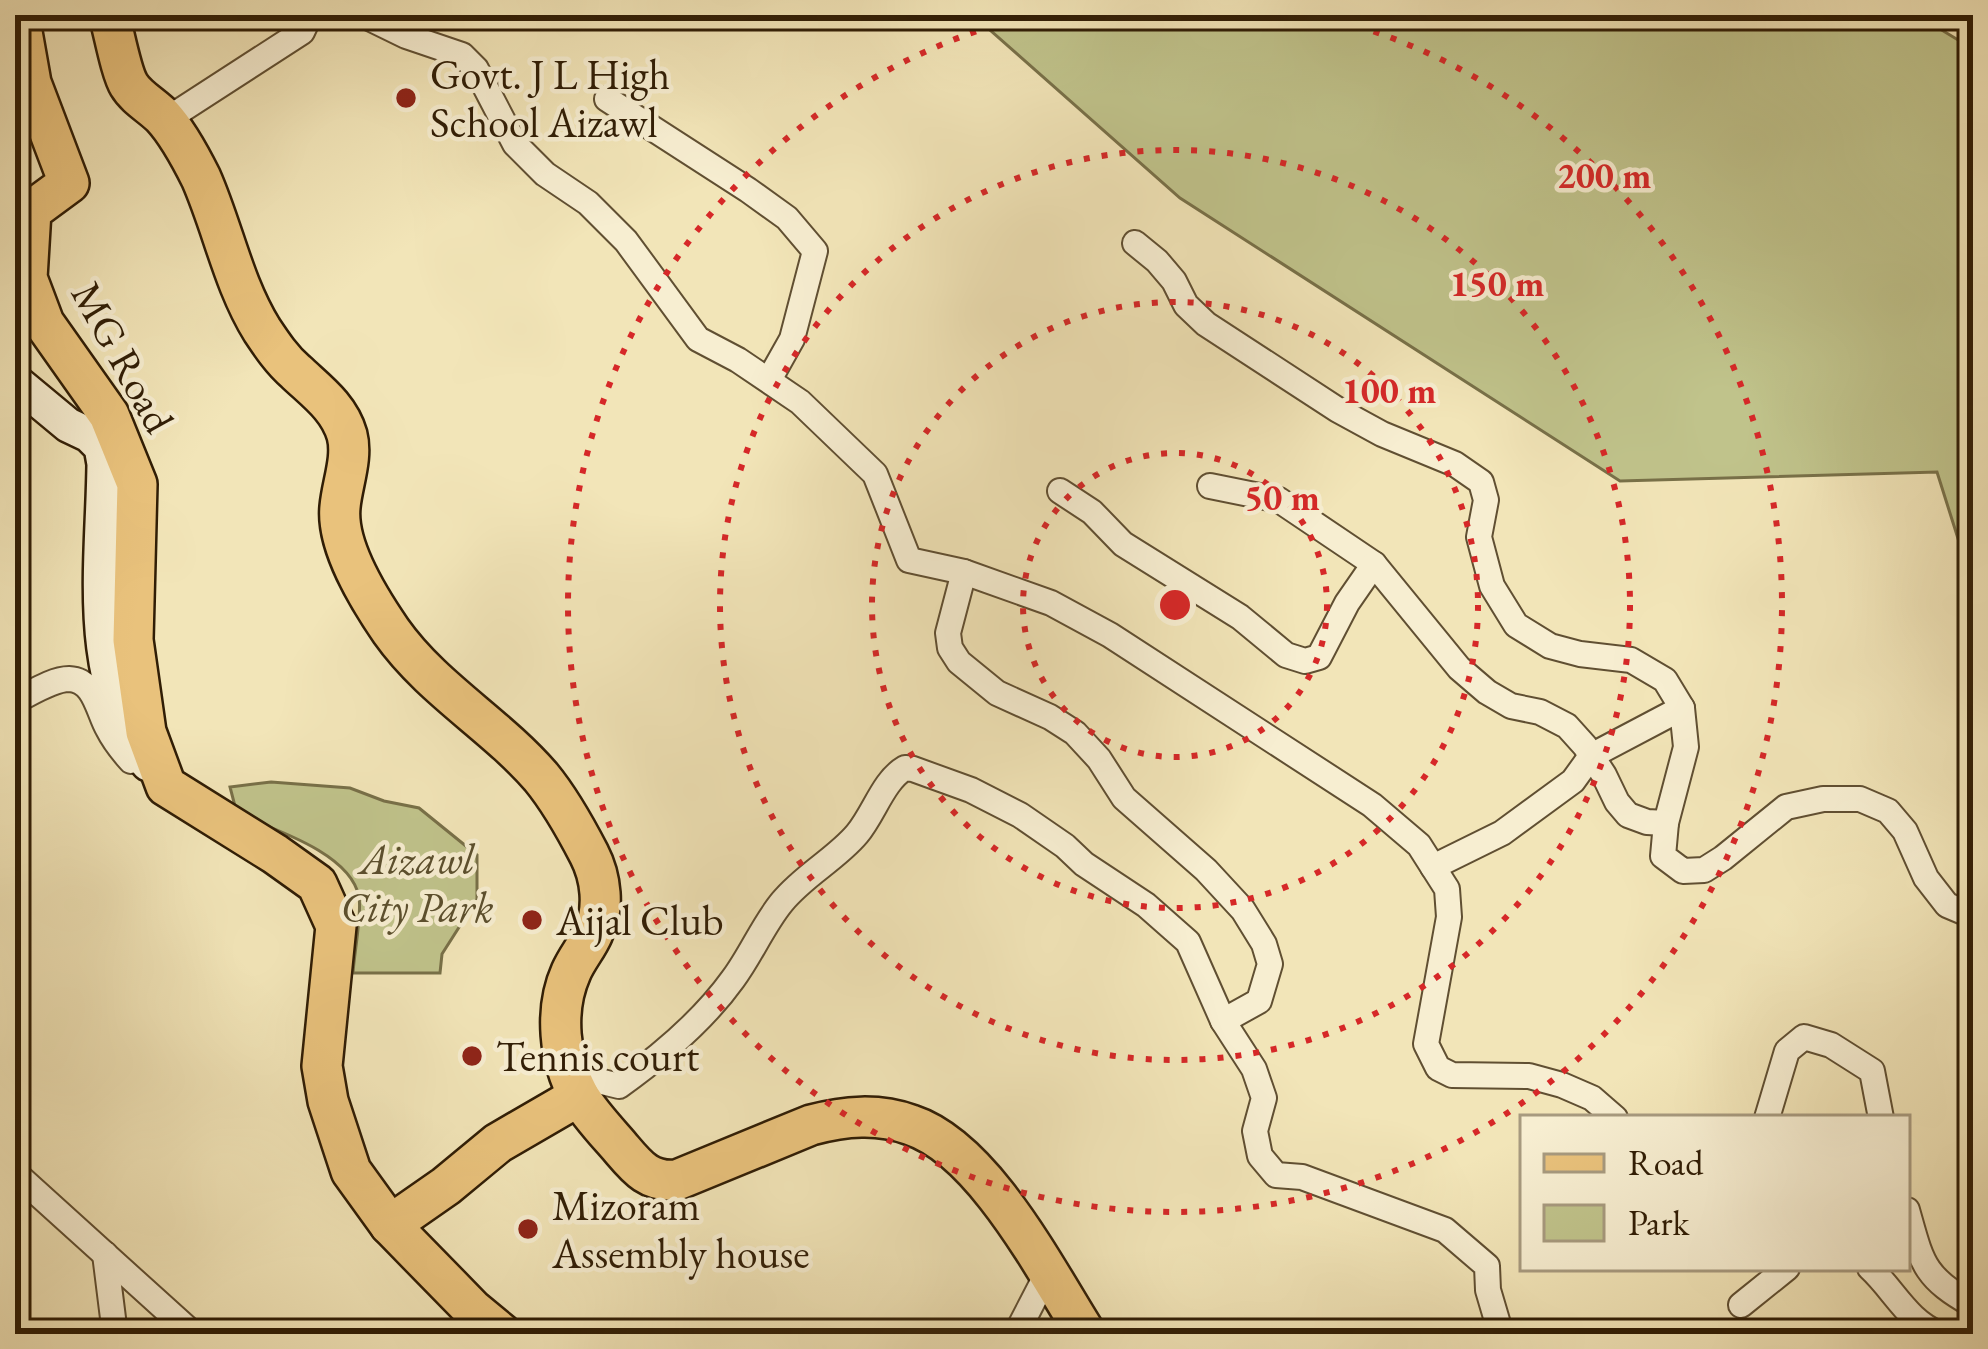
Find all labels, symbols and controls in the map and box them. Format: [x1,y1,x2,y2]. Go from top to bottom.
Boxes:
place label: Govt. J L High School Aizawl [430,47,670,150]
marker: Govt. J L High School Aizawl [393,85,419,111]
text: 200 m [1557,152,1651,199]
text: 150 m [1450,260,1544,307]
street label: MG Road [59,272,187,443]
text: 100 m [1342,367,1436,414]
text: 50 m [1244,474,1320,521]
centre of rings [1154,584,1196,626]
park label: Aizawl City Park [340,832,494,935]
place label: Aijal Club [555,893,724,948]
marker: Aijal Club [519,907,545,933]
place label: Tennis court [496,1029,699,1084]
marker: Tennis court [459,1043,485,1069]
legend [1520,1115,1910,1271]
text: Road [1628,1139,1704,1186]
place label: Mizoram Assembly house [551,1178,810,1281]
text: Park [1628,1199,1690,1246]
marker: Mizoram Assembly house [515,1216,541,1242]

